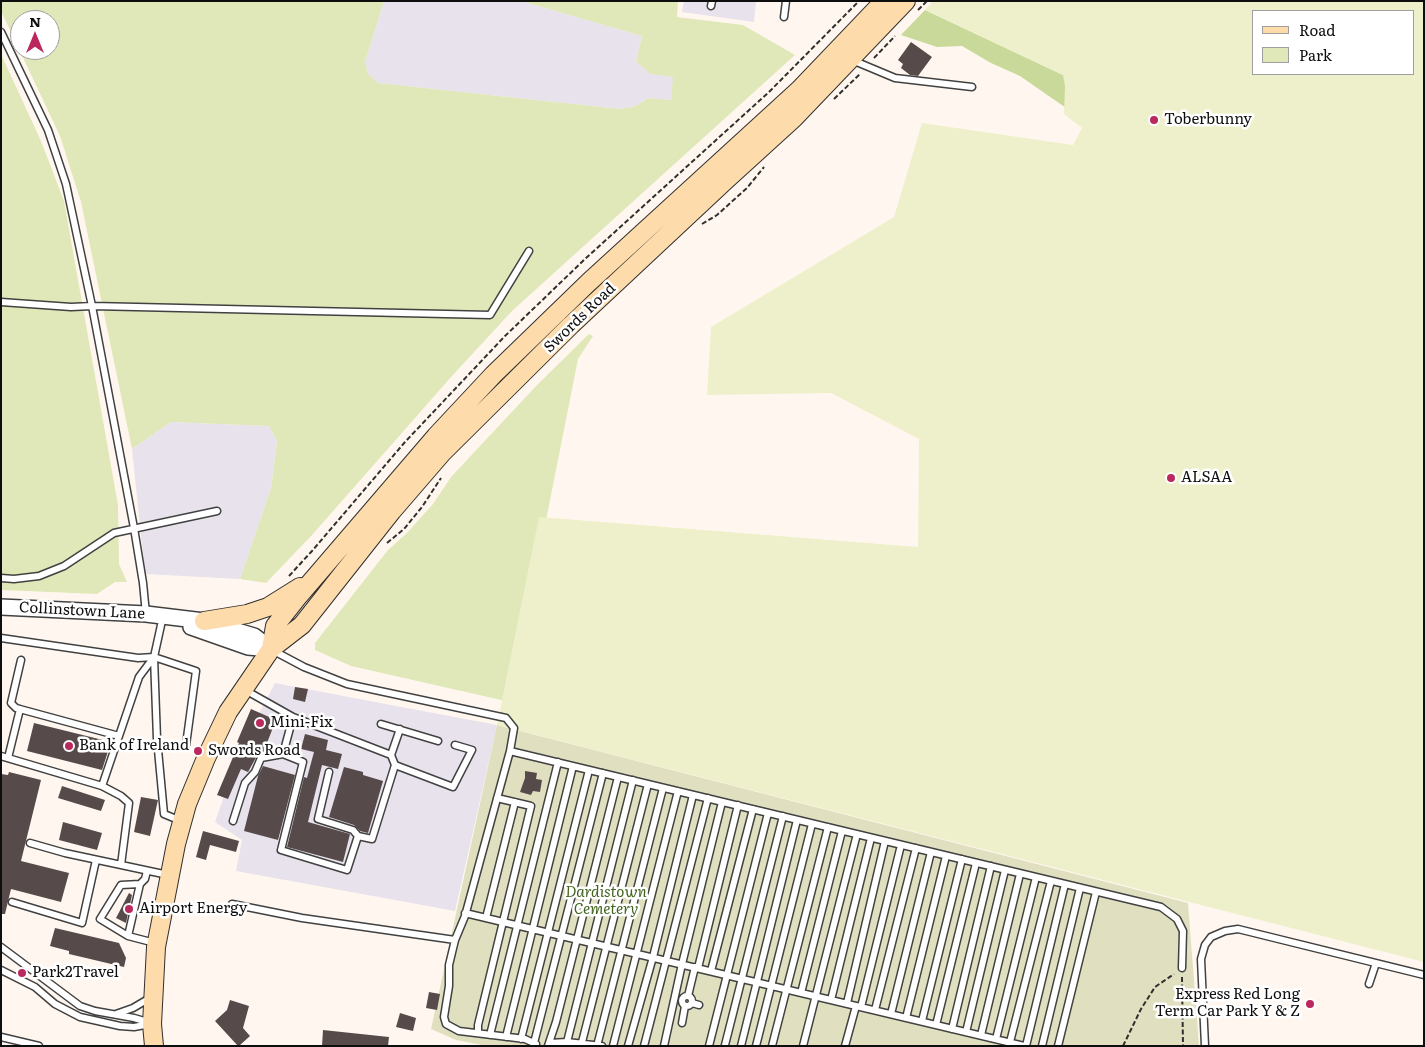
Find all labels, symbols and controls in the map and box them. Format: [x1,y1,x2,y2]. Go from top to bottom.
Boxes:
north arrow [10,10,60,60]
legend [1252,10,1415,75]
text: N [29,11,41,31]
text: Road [1299,18,1335,41]
text: Park [1299,43,1332,66]
place label: Toberbunny [1164,111,1252,129]
marker: Toberbunny [1148,114,1160,126]
street label: Swords Road [541,279,619,357]
place label: ALSAA [1181,469,1232,487]
marker: ALSAA [1165,472,1177,484]
street label: Collinstown Lane [19,599,145,623]
place label: Mini-Fix [270,714,333,732]
marker: Mini-Fix [254,717,266,729]
place label: Bank of Ireland [79,737,189,755]
marker: Bank of Ireland [63,740,75,752]
place label: Swords Road [208,742,300,760]
marker: Swords Road [192,745,204,757]
park label: Dardistown Cemetery [565,884,647,919]
place label: Airport Energy [139,900,247,918]
marker: Airport Energy [123,903,135,915]
place label: Park2Travel [32,964,119,982]
marker: Park2Travel [16,967,28,979]
place label: Express Red Long Term Car Park Y & Z [1155,986,1300,1021]
marker: Express Red Long Term Car Park Y & Z [1304,998,1316,1010]

